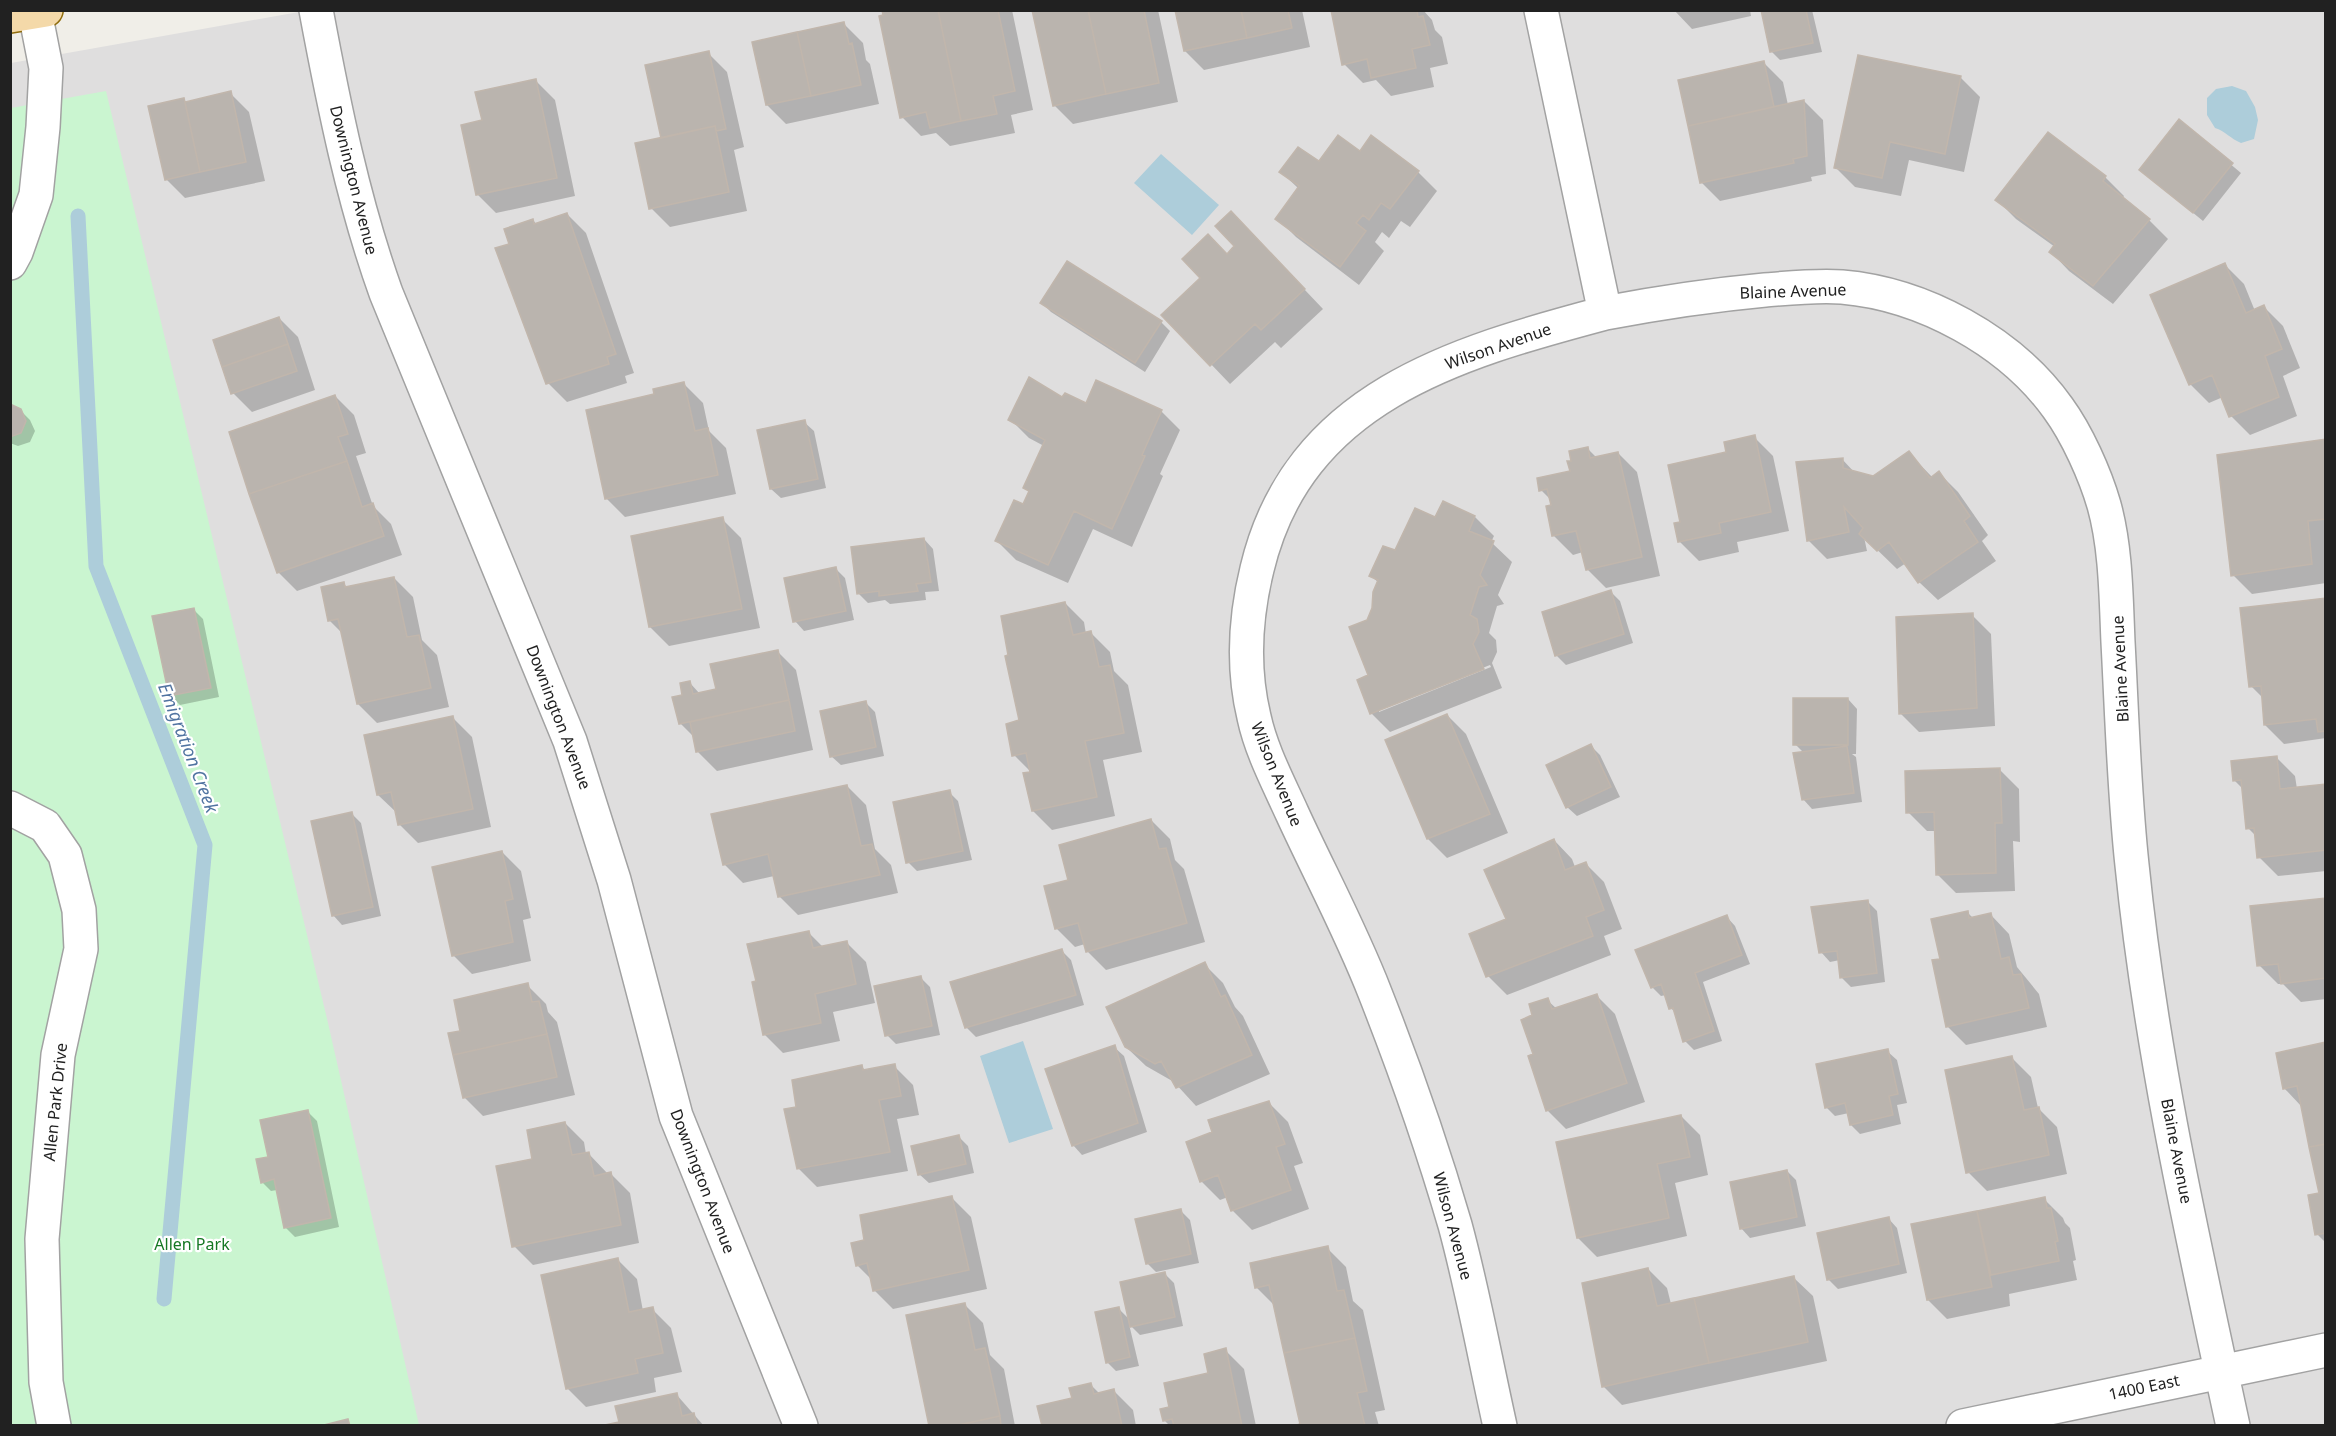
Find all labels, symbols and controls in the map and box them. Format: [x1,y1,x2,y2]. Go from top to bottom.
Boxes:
street label: Downington Avenue [325,103,383,257]
street label: Blaine Avenue [1739,278,1847,304]
street label: Wilson Avenue [1442,318,1554,374]
street label: Blaine Avenue [2106,615,2134,723]
street label: Downington Avenue [521,642,597,792]
water label: Emigration Creek [153,679,225,817]
street label: Wilson Avenue [1246,719,1308,829]
street label: Allen Park Drive [38,1042,72,1162]
street label: Blaine Avenue [2156,1096,2198,1206]
street label: Downington Avenue [665,1106,741,1256]
street label: Wilson Avenue [1428,1170,1478,1282]
park label: Allen Park [154,1233,230,1255]
street label: 1400 East [2106,1369,2182,1405]

